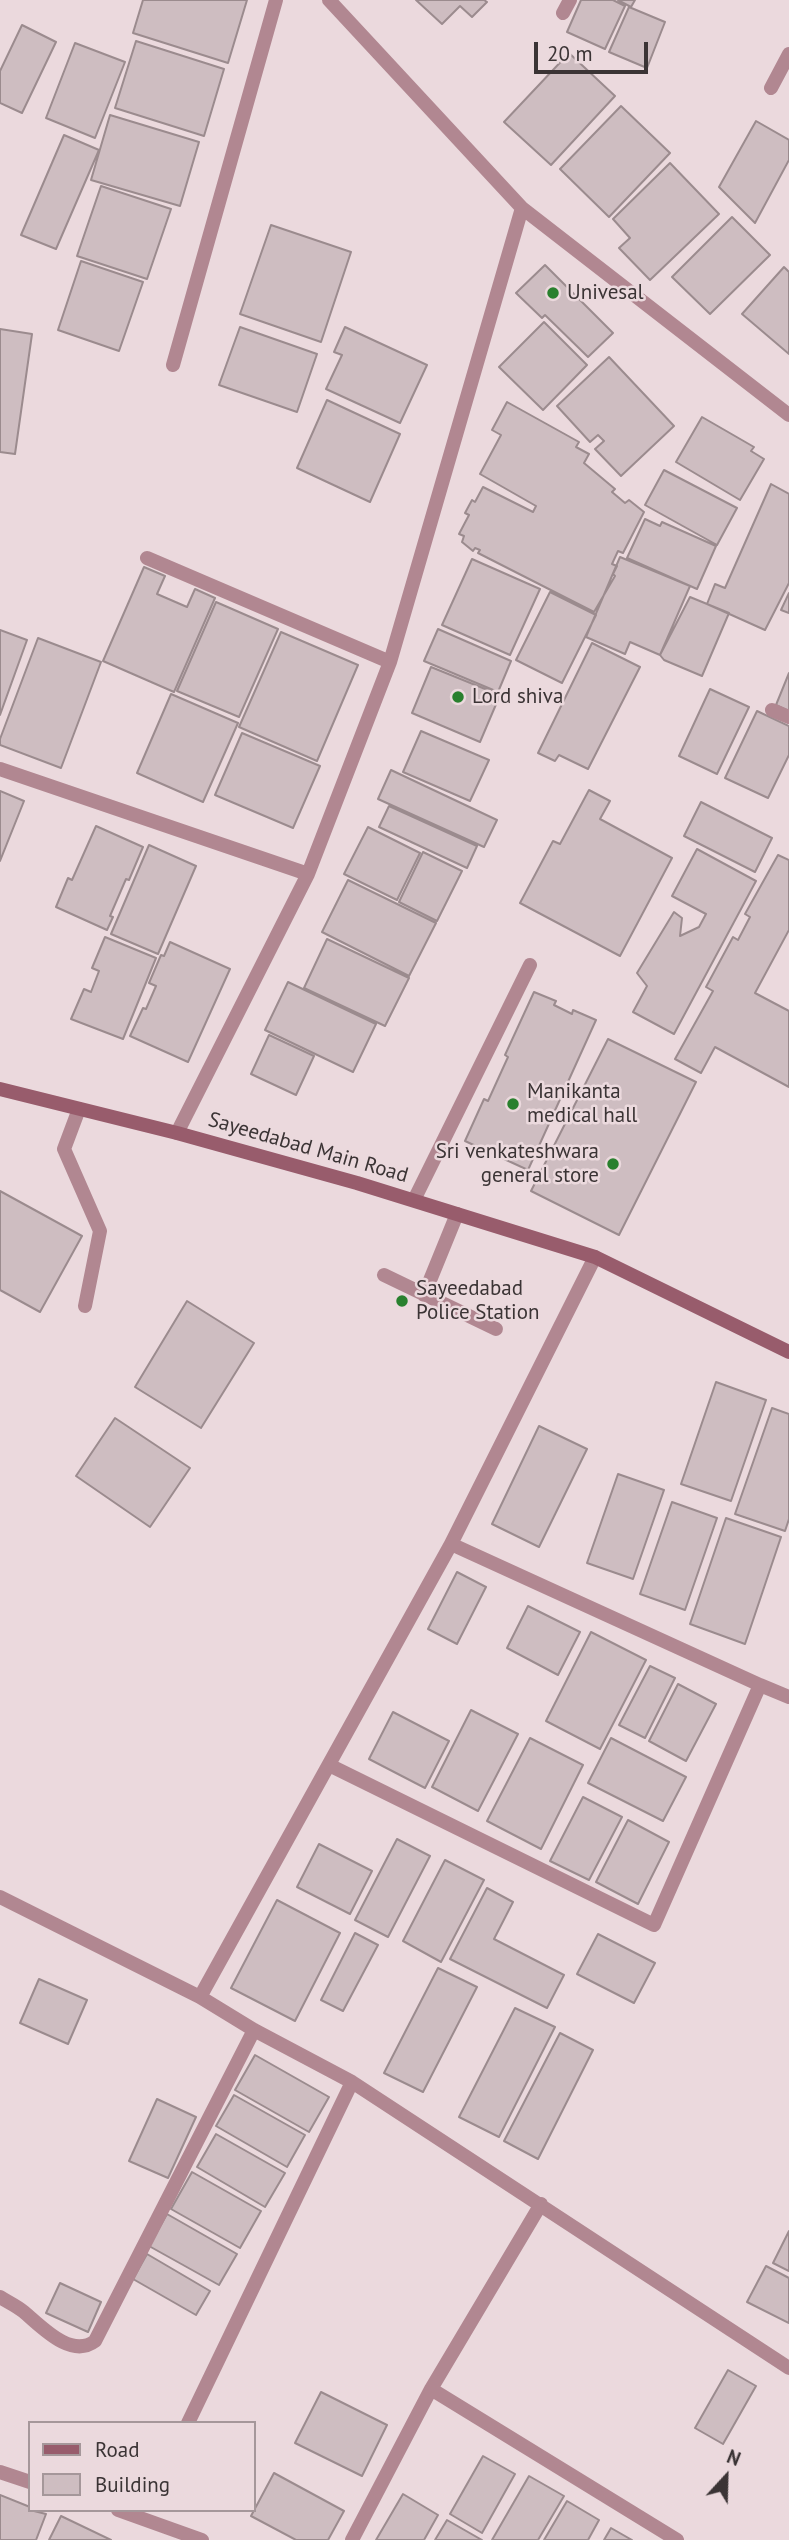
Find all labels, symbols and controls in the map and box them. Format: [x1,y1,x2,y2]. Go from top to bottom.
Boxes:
scale bar [537,28,651,72]
text: 20 m [547,40,593,67]
place label: Univesal [567,280,644,306]
marker: Univesal [545,285,561,301]
place label: Lord shiva [472,684,563,710]
marker: Lord shiva [450,689,466,705]
place label: Manikanta medical hall [527,1079,637,1129]
marker: Manikanta medical hall [505,1096,521,1112]
street label: Sayeedabad Main Road [205,1107,411,1189]
place label: Sri venkateshwara general store [436,1139,599,1189]
marker: Sri venkateshwara general store [605,1156,621,1172]
place label: Sayeedabad Police Station [416,1276,539,1326]
marker: Sayeedabad Police Station [394,1293,410,1309]
legend [28,2421,256,2512]
text: Road [95,2436,139,2463]
north arrow [691,2442,761,2512]
text: N [724,2444,744,2471]
text: Building [95,2471,170,2498]

